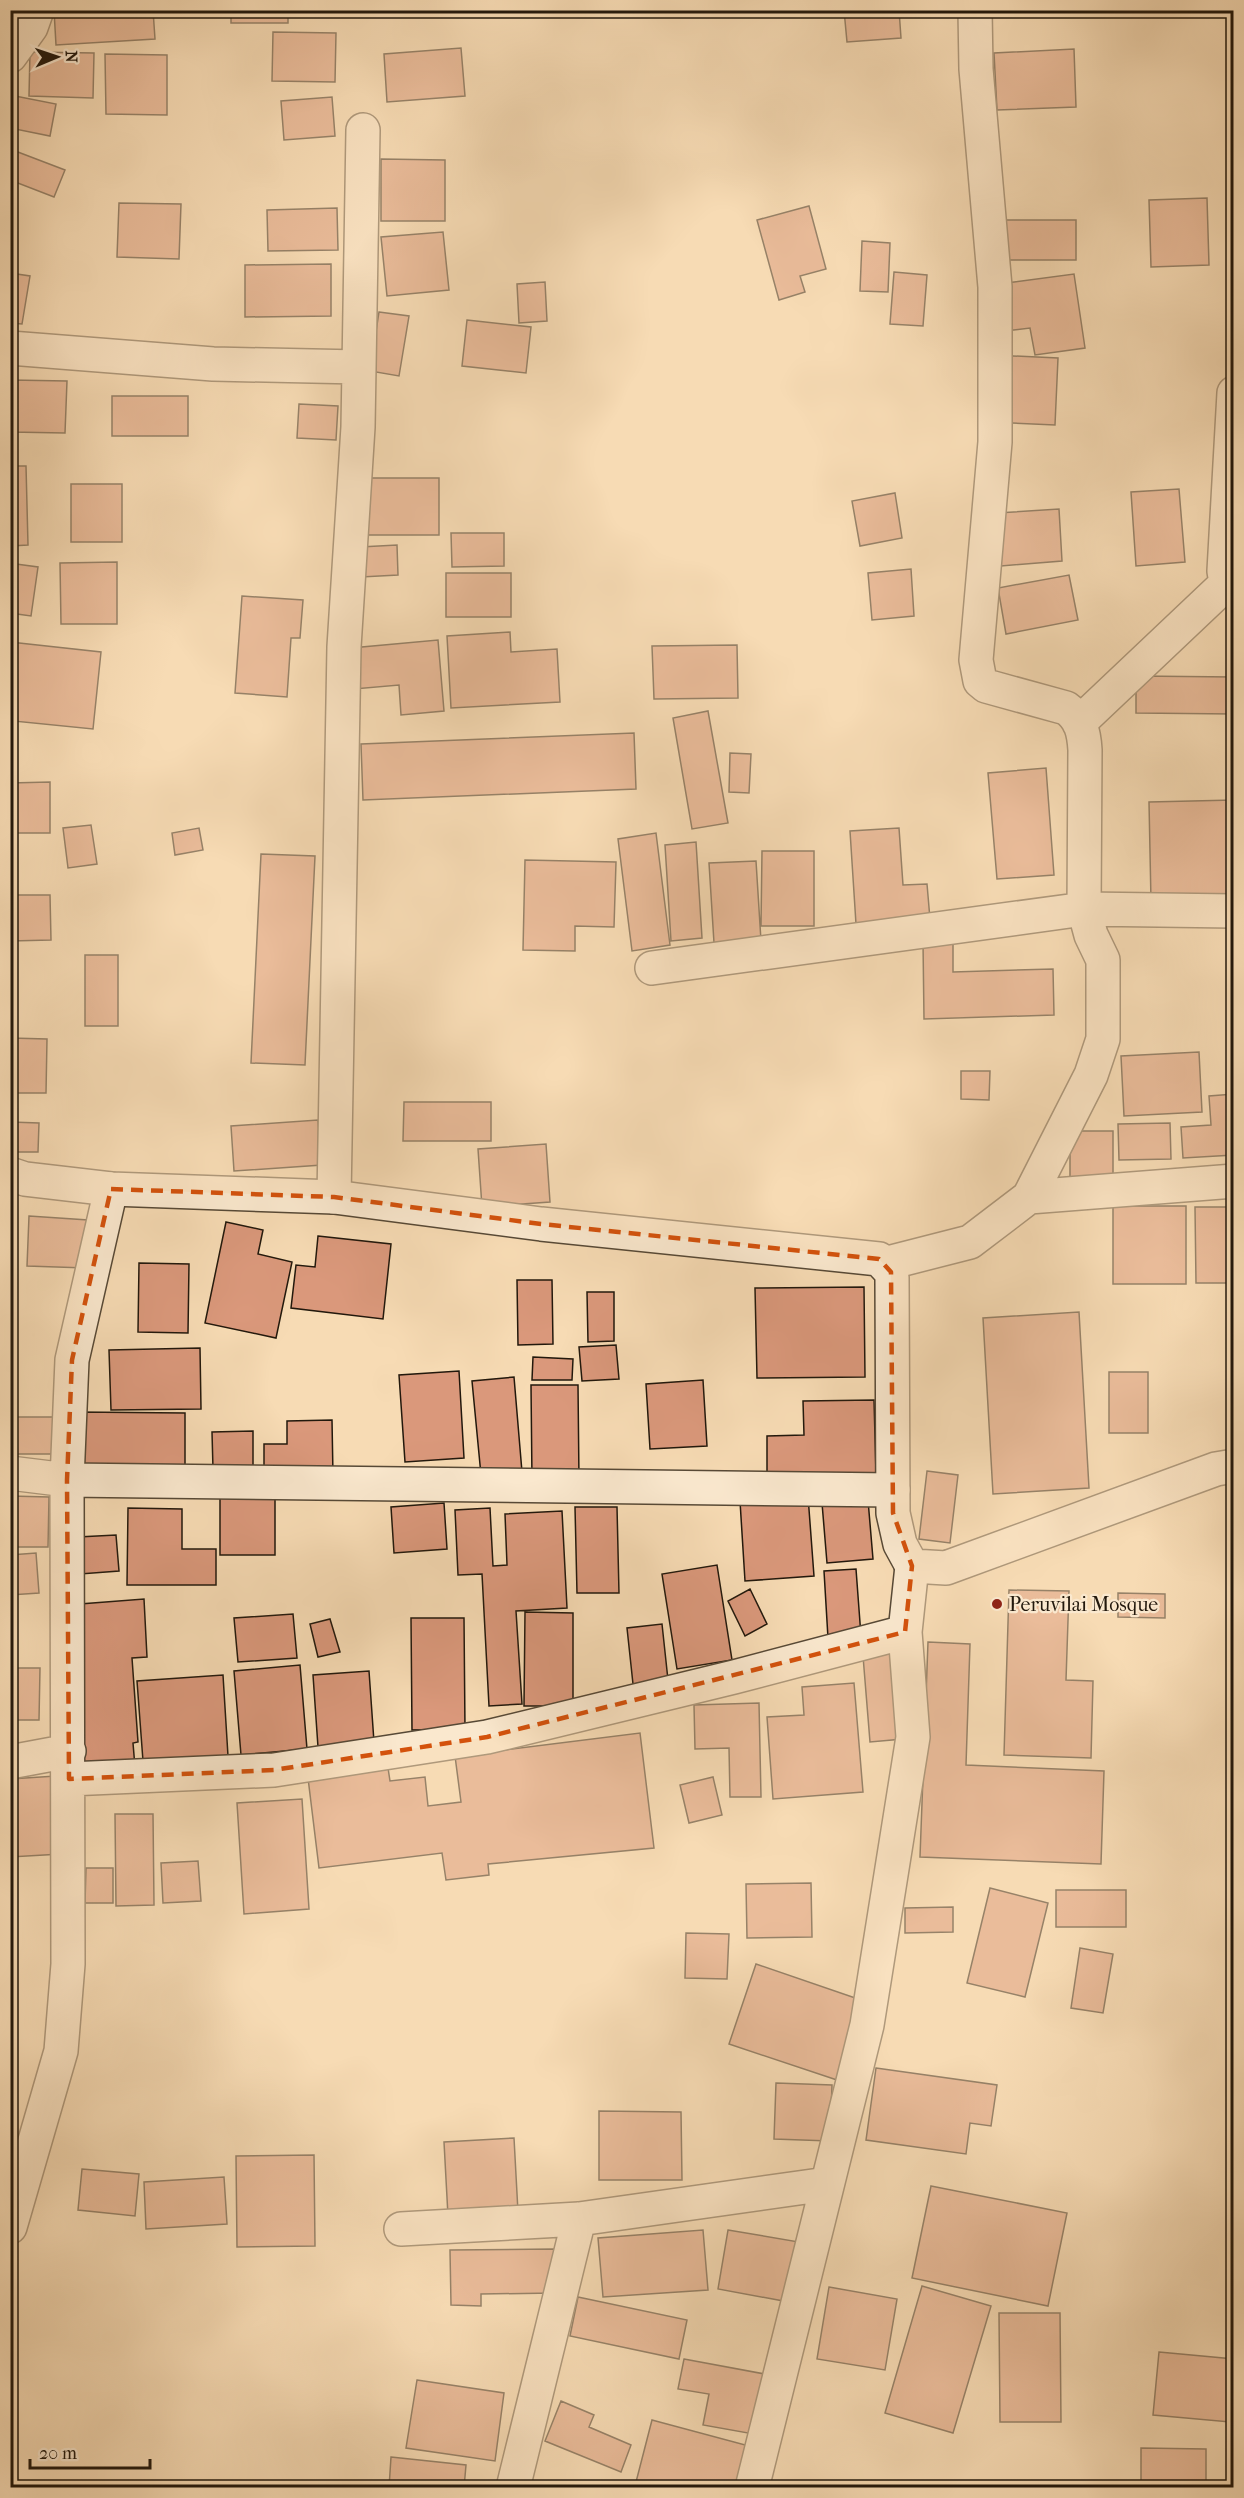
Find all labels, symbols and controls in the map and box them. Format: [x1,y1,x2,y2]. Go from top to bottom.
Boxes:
north arrow [27,27,87,87]
text: N [62,50,81,64]
place label: Peruvilai Mosque [1009,1593,1158,1616]
marker: Peruvilai Mosque [990,1597,1004,1611]
scale bar [30,2432,150,2470]
text: 20 m [39,2443,77,2464]

